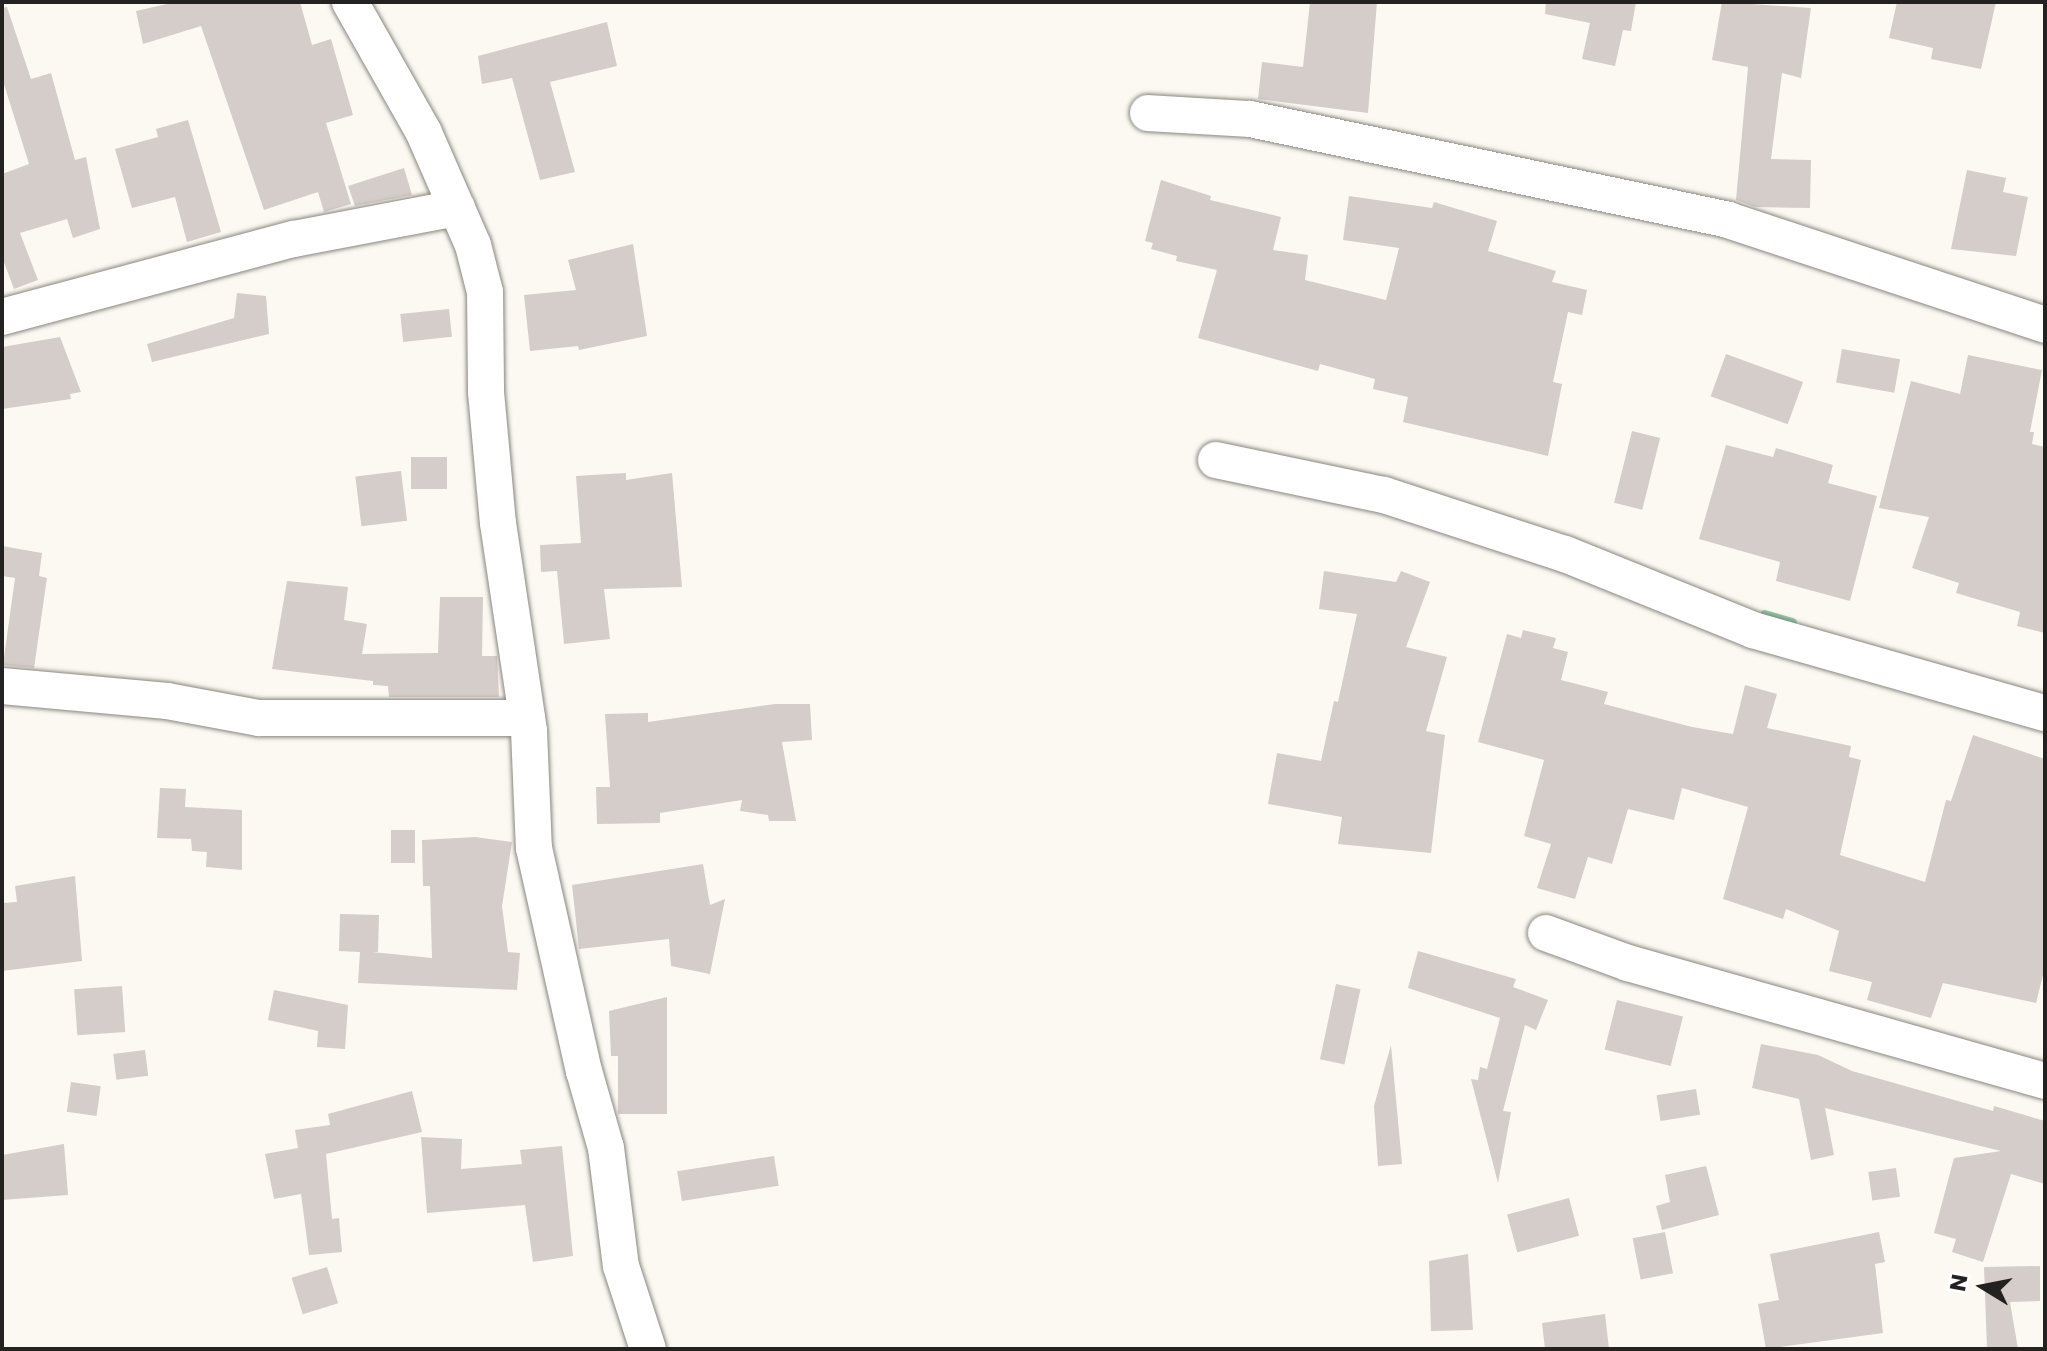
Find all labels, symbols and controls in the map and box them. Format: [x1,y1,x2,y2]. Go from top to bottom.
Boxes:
north arrow [1943,1247,2023,1327]
text: N [1942,1272,1976,1294]

